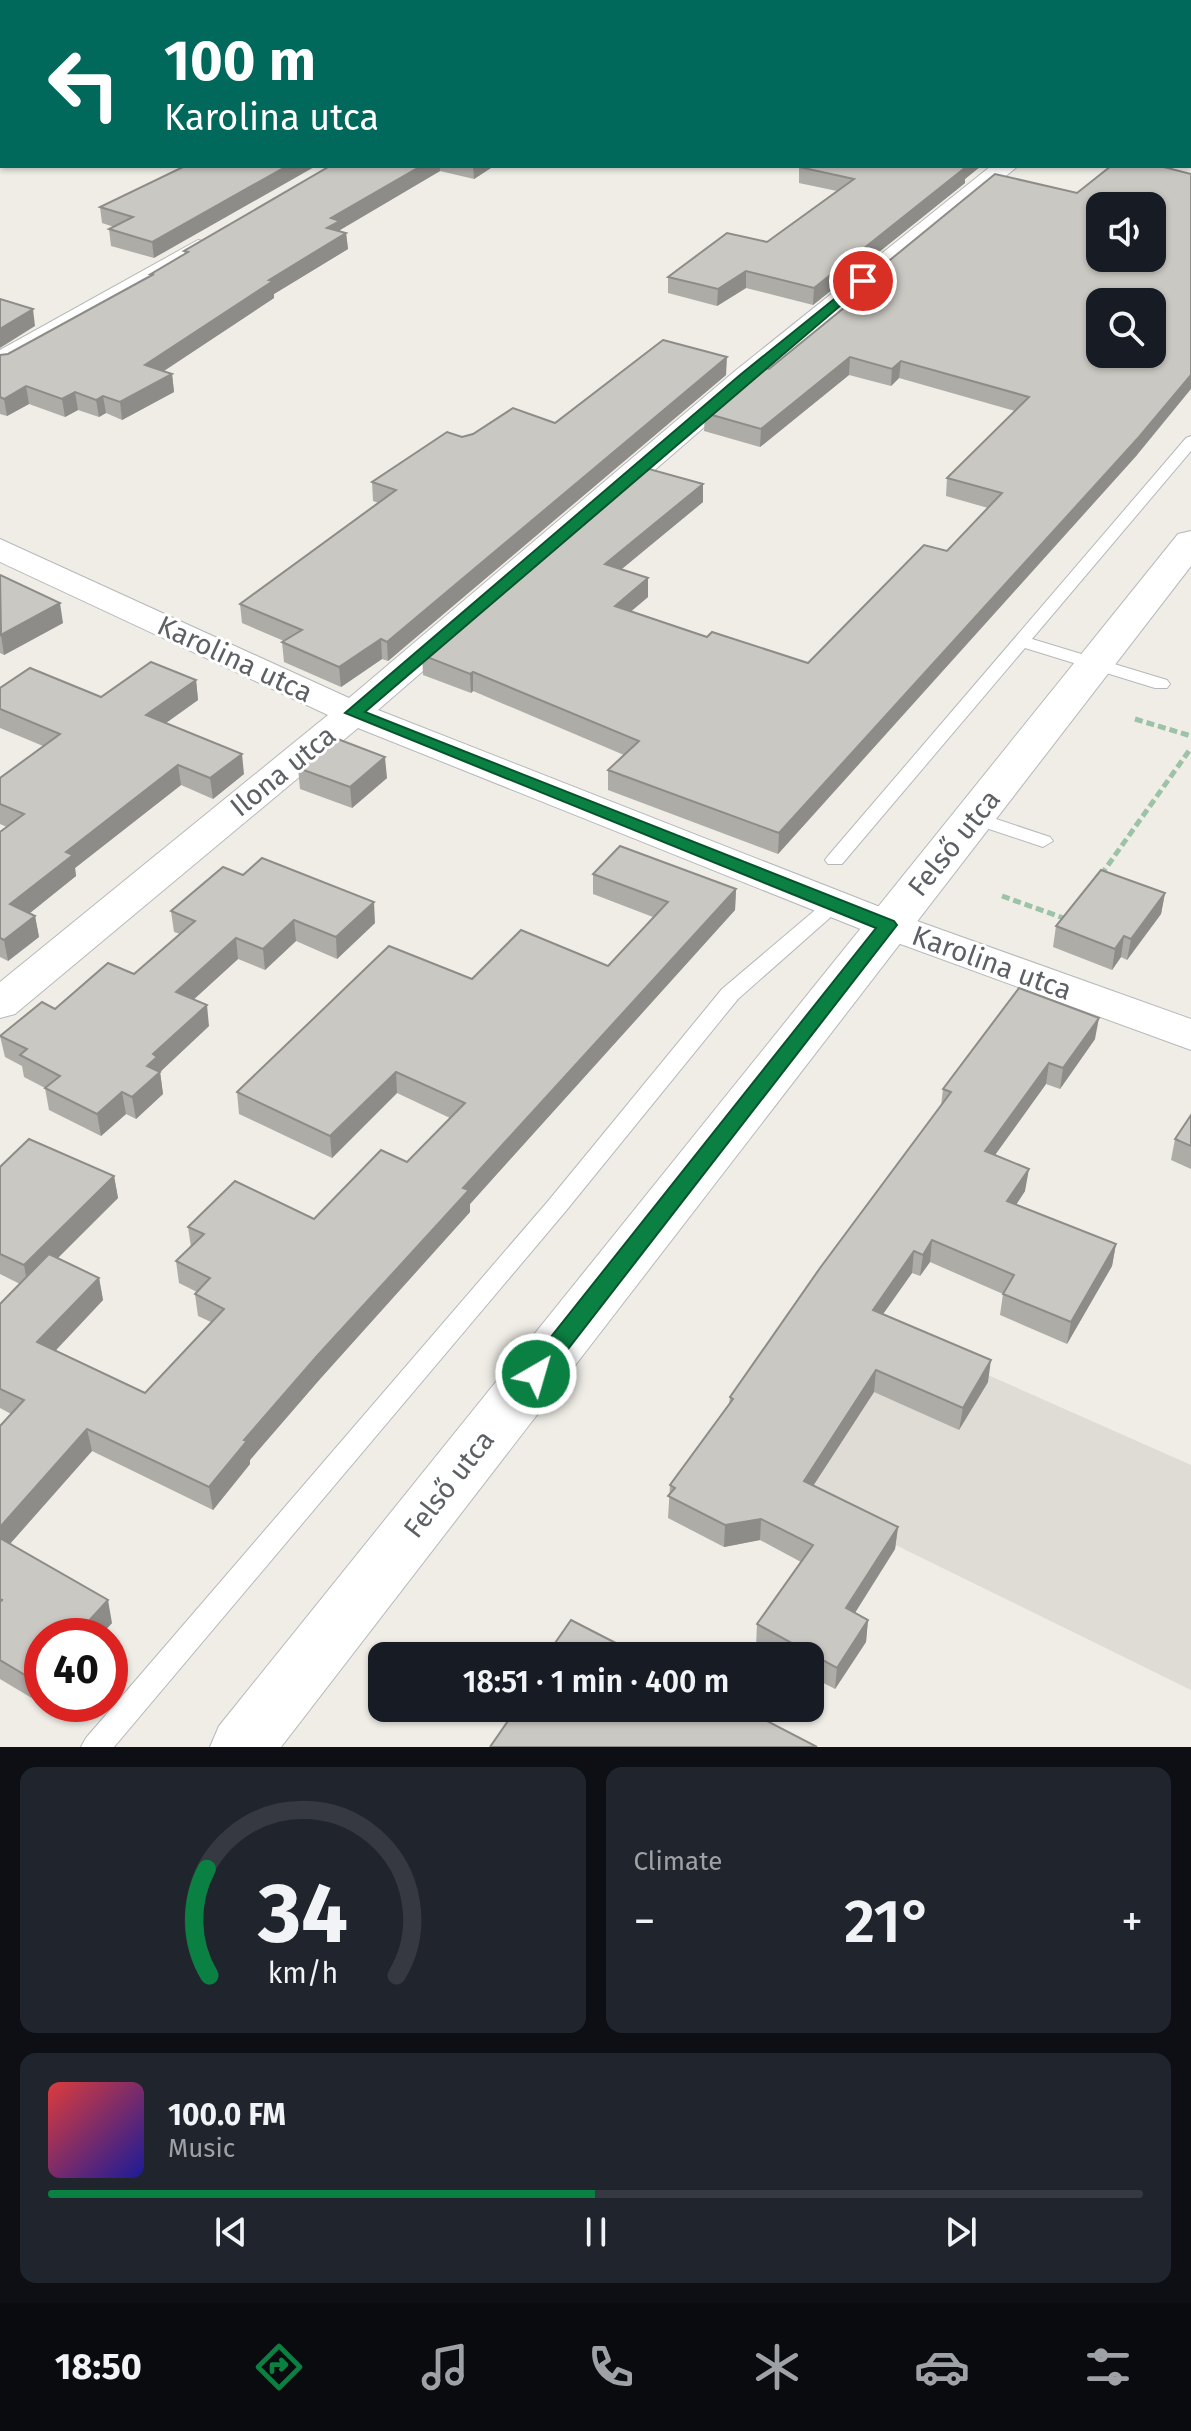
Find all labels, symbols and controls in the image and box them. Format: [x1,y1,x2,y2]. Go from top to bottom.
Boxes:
text: 100 m [164,28,316,95]
icon: left [32,32,136,136]
text: Karolina utca [164,96,379,140]
map controls [1086,192,1166,368]
button: sound [1086,192,1166,272]
pin [829,247,897,315]
icon: arrive [841,259,885,303]
button: search [1086,288,1166,368]
street label: Karolina utca [152,609,318,709]
street label: Ilona utca [224,719,342,823]
street label: Felső utca [901,783,1007,903]
street label: Karolina utca [908,919,1076,1007]
position arrow [494,1332,578,1416]
street label: Felső utca [397,1424,501,1544]
speed limit sign: 40 [24,1618,128,1722]
text: 18:51 · 1 min · 400 m [463,1664,729,1700]
text: Climate [634,1846,722,1877]
text: 34 [257,1864,348,1964]
text: 21° [844,1886,932,1958]
text: − [634,1895,656,1948]
text: + [1121,1895,1143,1948]
text: km/h [267,1956,338,1991]
text: 100.0 FM [168,2097,286,2133]
text: Music [168,2133,235,2164]
icon: previous [209,2210,253,2254]
icon: pause [574,2210,618,2254]
icon: next [939,2210,983,2254]
icon: directions [251,2339,307,2395]
icon: music [417,2339,473,2395]
icon: phone [583,2339,639,2395]
icon: climate [749,2339,805,2395]
icon: car [914,2339,970,2395]
icon: filters [1080,2339,1136,2395]
text: 18:50 [55,2345,142,2389]

